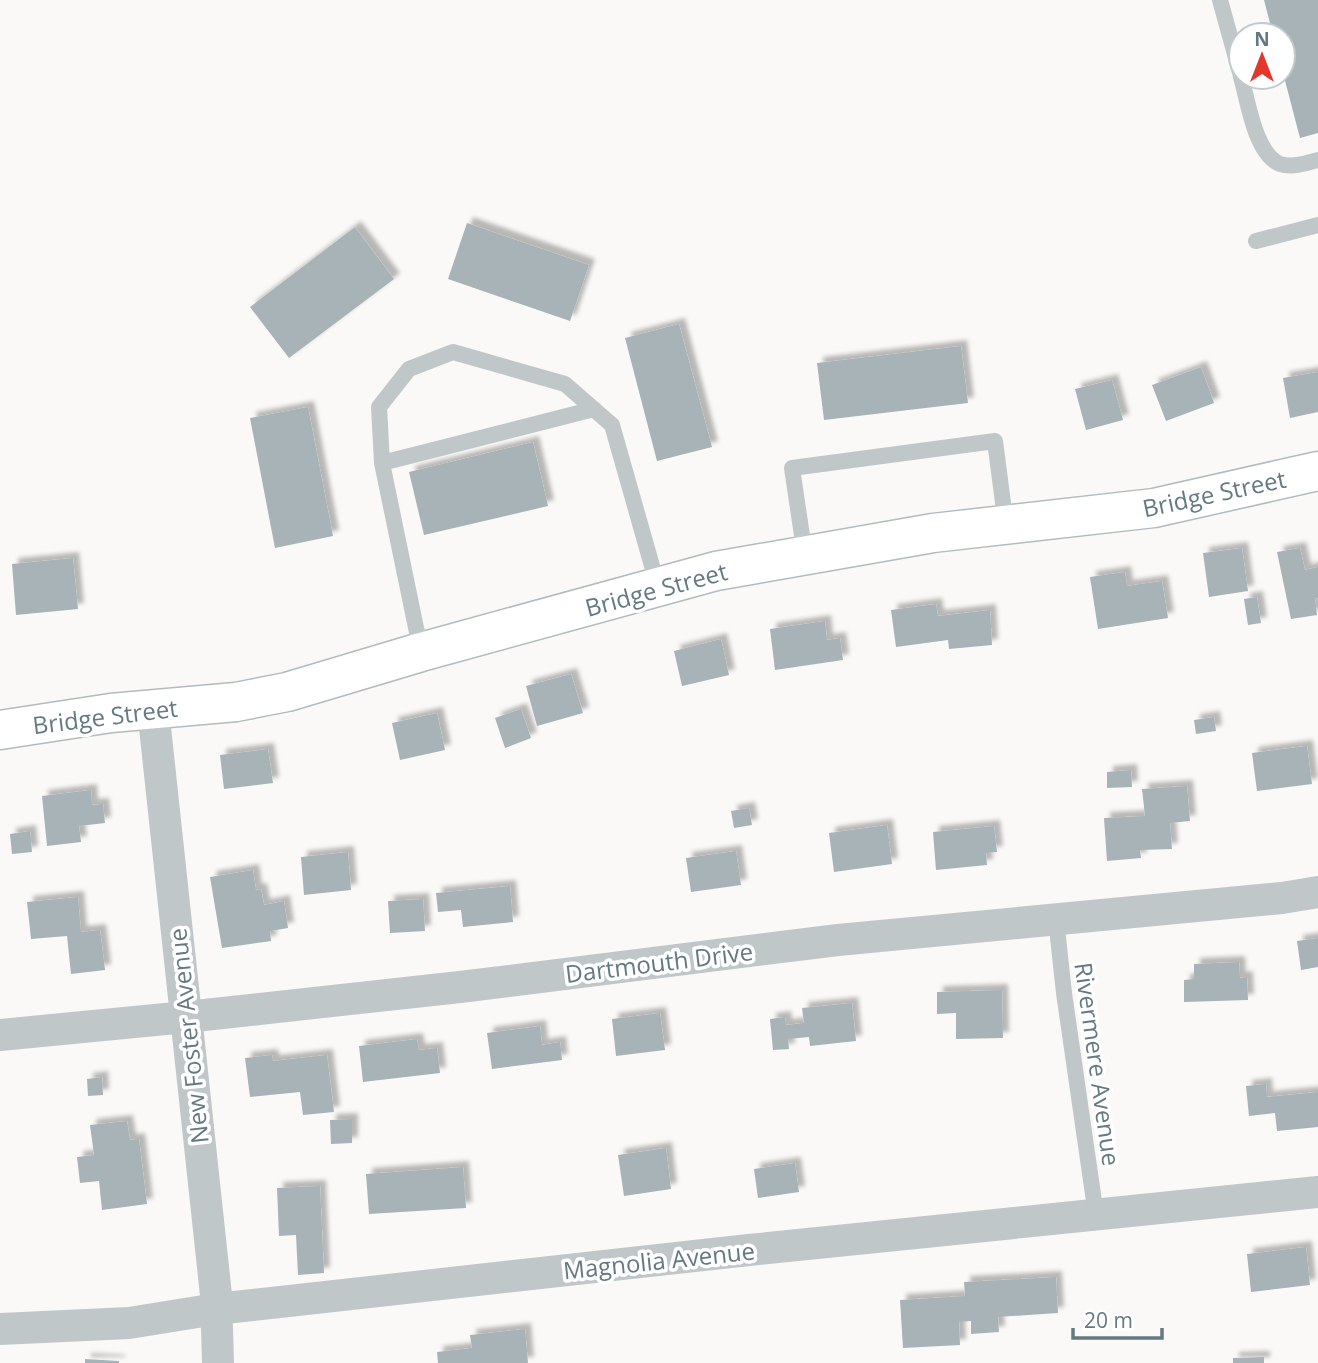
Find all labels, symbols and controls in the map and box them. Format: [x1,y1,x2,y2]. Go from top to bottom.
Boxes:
north arrow [1227,21,1297,91]
text: N [1254,26,1270,52]
street label: Bridge Street [1139,462,1289,524]
street label: Bridge Street [581,554,731,624]
street label: Bridge Street [31,691,179,741]
street label: New Foster Avenue [160,927,216,1145]
street label: Dartmouth Drive [563,934,755,990]
street label: Rivermere Avenue [1067,960,1129,1168]
street label: Magnolia Avenue [562,1234,756,1286]
scale bar [1073,1296,1162,1340]
text: 20 m [1084,1306,1133,1334]

